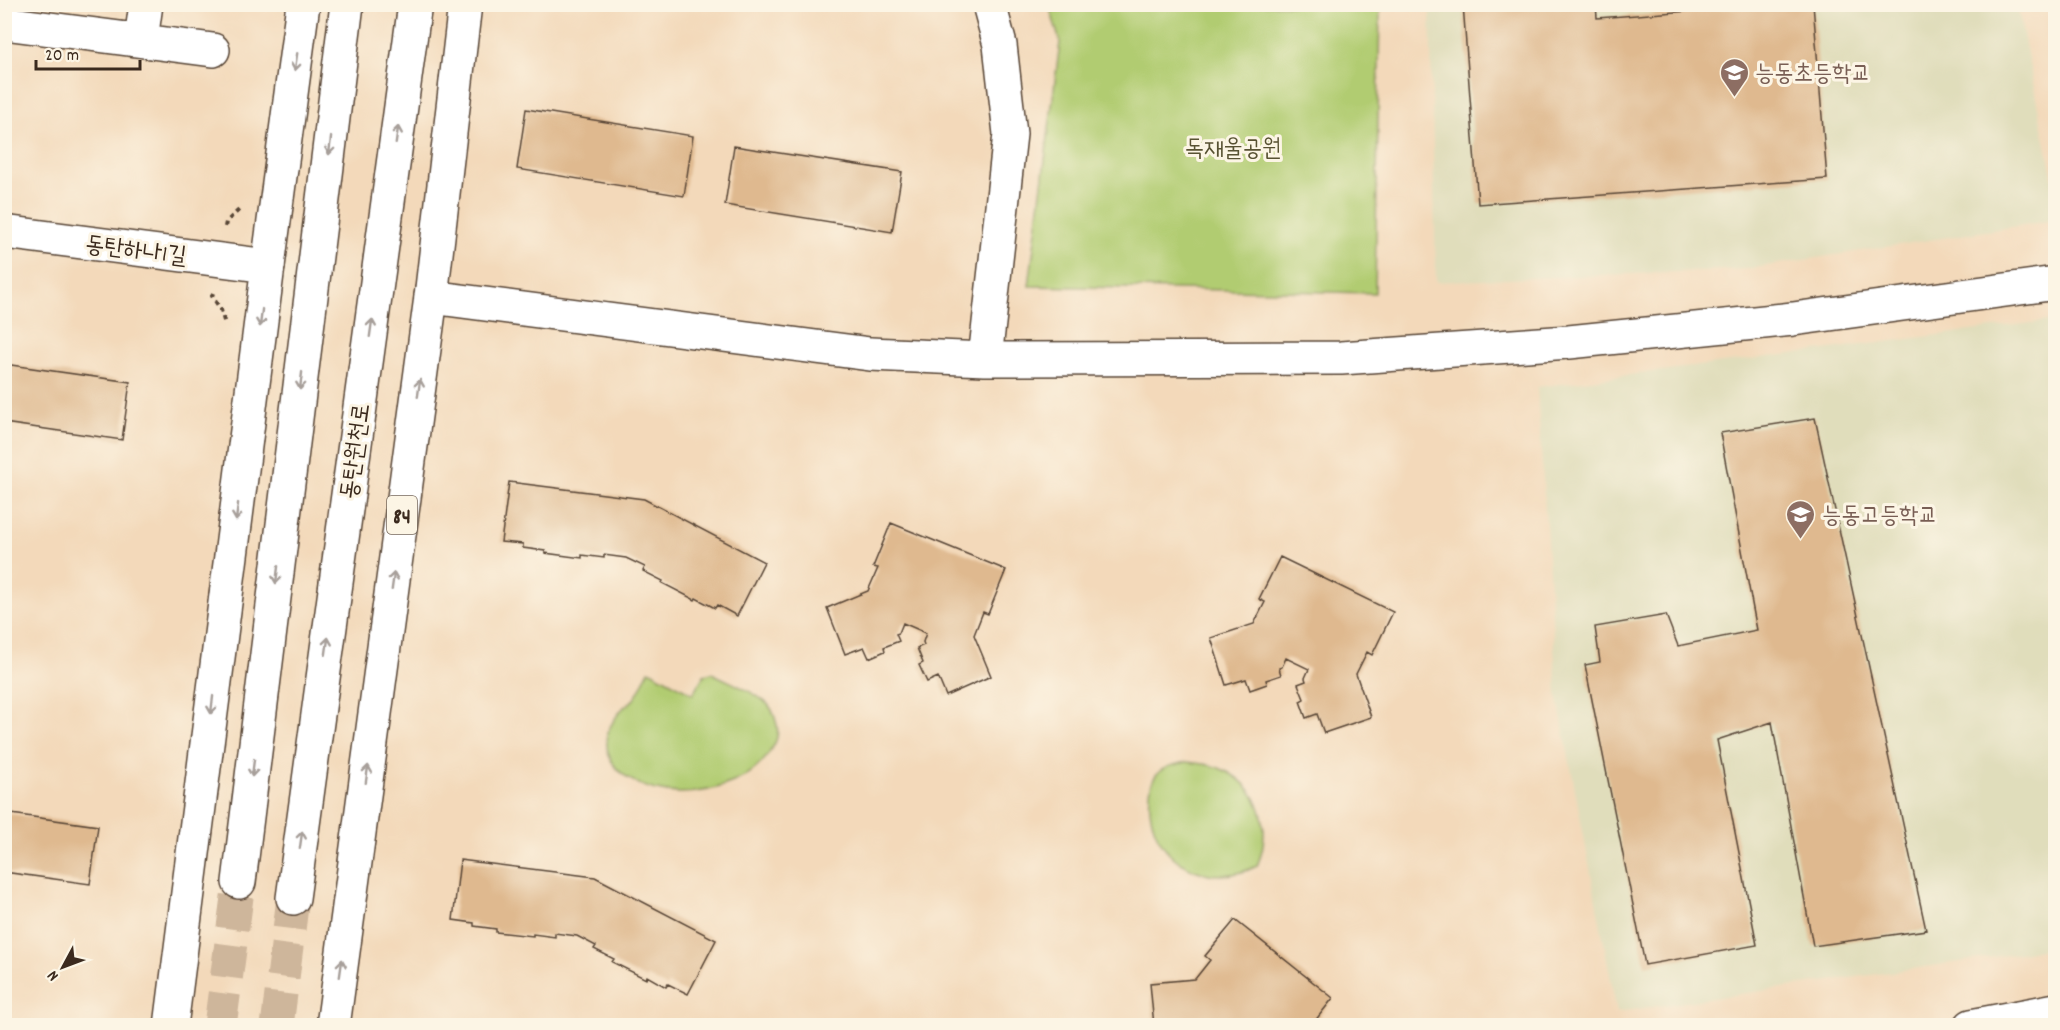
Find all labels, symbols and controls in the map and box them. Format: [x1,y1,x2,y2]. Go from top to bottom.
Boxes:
scale bar [36,33,140,71]
text: 20 m [45,44,79,69]
one-way arrow [290,52,301,72]
school or university icon: 능동초등학교 [1718,56,1750,98]
place label: 능동초등학교 [1755,58,1871,92]
one-way arrow [391,126,402,146]
park label: 독재울공원 [1185,133,1281,167]
one-way arrow [324,136,335,155]
street label: 동탄하나1길 [83,229,188,275]
one-way arrow [256,308,267,328]
one-way arrow [365,319,376,339]
one-way arrow [295,371,306,391]
one-way arrow [414,378,425,398]
street label: 동탄원천로 [333,401,381,502]
road number: 84 [387,496,417,534]
school or university icon: 능동고등학교 [1785,498,1817,540]
place label: 능동고등학교 [1822,500,1938,534]
one-way arrow [231,501,242,521]
one-way arrow [271,564,282,584]
one-way arrow [388,572,399,591]
one-way arrow [322,637,333,657]
one-way arrow [206,695,217,714]
one-way arrow [247,758,258,778]
one-way arrow [361,765,372,785]
one-way arrow [296,830,307,850]
north arrow [33,937,93,997]
one-way arrow [335,958,346,978]
text: N [42,965,65,986]

